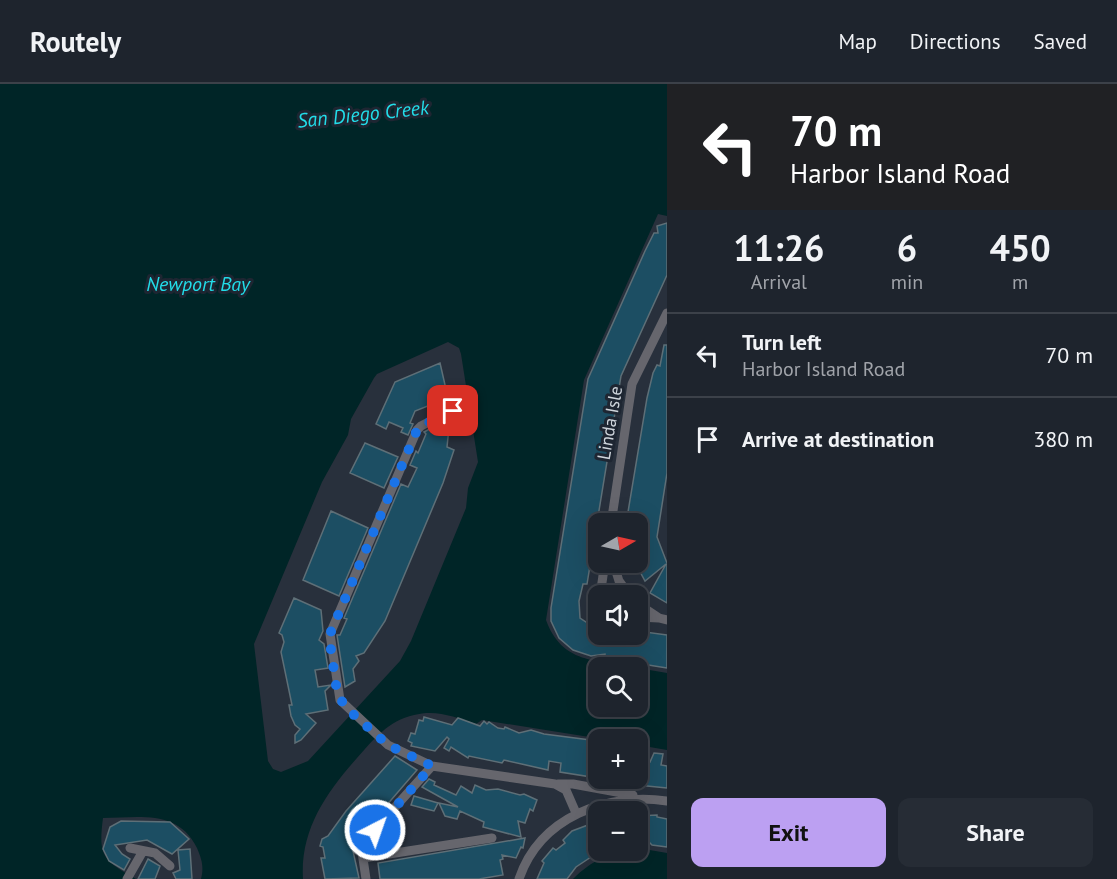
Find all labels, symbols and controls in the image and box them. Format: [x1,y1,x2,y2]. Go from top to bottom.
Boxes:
text: Routely [30,23,121,60]
text: Map [838,28,877,55]
text: Directions [910,28,1001,55]
text: Saved [1034,28,1087,55]
water label: San Diego Creek [296,94,431,134]
text: 70 m [790,103,882,158]
icon: left [691,108,769,186]
text: Harbor Island Road [790,156,1010,190]
text: 11:26 [733,224,825,271]
text: 6 [897,224,917,271]
text: 450 [990,224,1051,271]
text: Arrival [751,269,807,295]
text: min [891,269,923,295]
text: m [1012,269,1028,295]
water label: Newport Bay [146,271,251,297]
text: Turn left [742,328,822,356]
icon: left [691,339,724,372]
text: 70 m [1045,341,1093,369]
text: Harbor Island Road [742,356,905,382]
street label: Linda Isle [592,384,627,462]
pin [427,385,478,436]
icon: arrive [436,394,469,427]
icon: arrive [691,423,724,456]
text: Arrive at destination [742,425,934,453]
text: 380 m [1033,425,1093,453]
north arrow [588,513,648,573]
map controls [588,513,648,861]
button: sound [588,585,648,645]
button: search [588,657,648,717]
button: + [588,729,648,789]
position arrow [343,798,407,862]
button: Exit [691,798,886,867]
button: Share [898,798,1093,867]
button: − [588,801,648,861]

